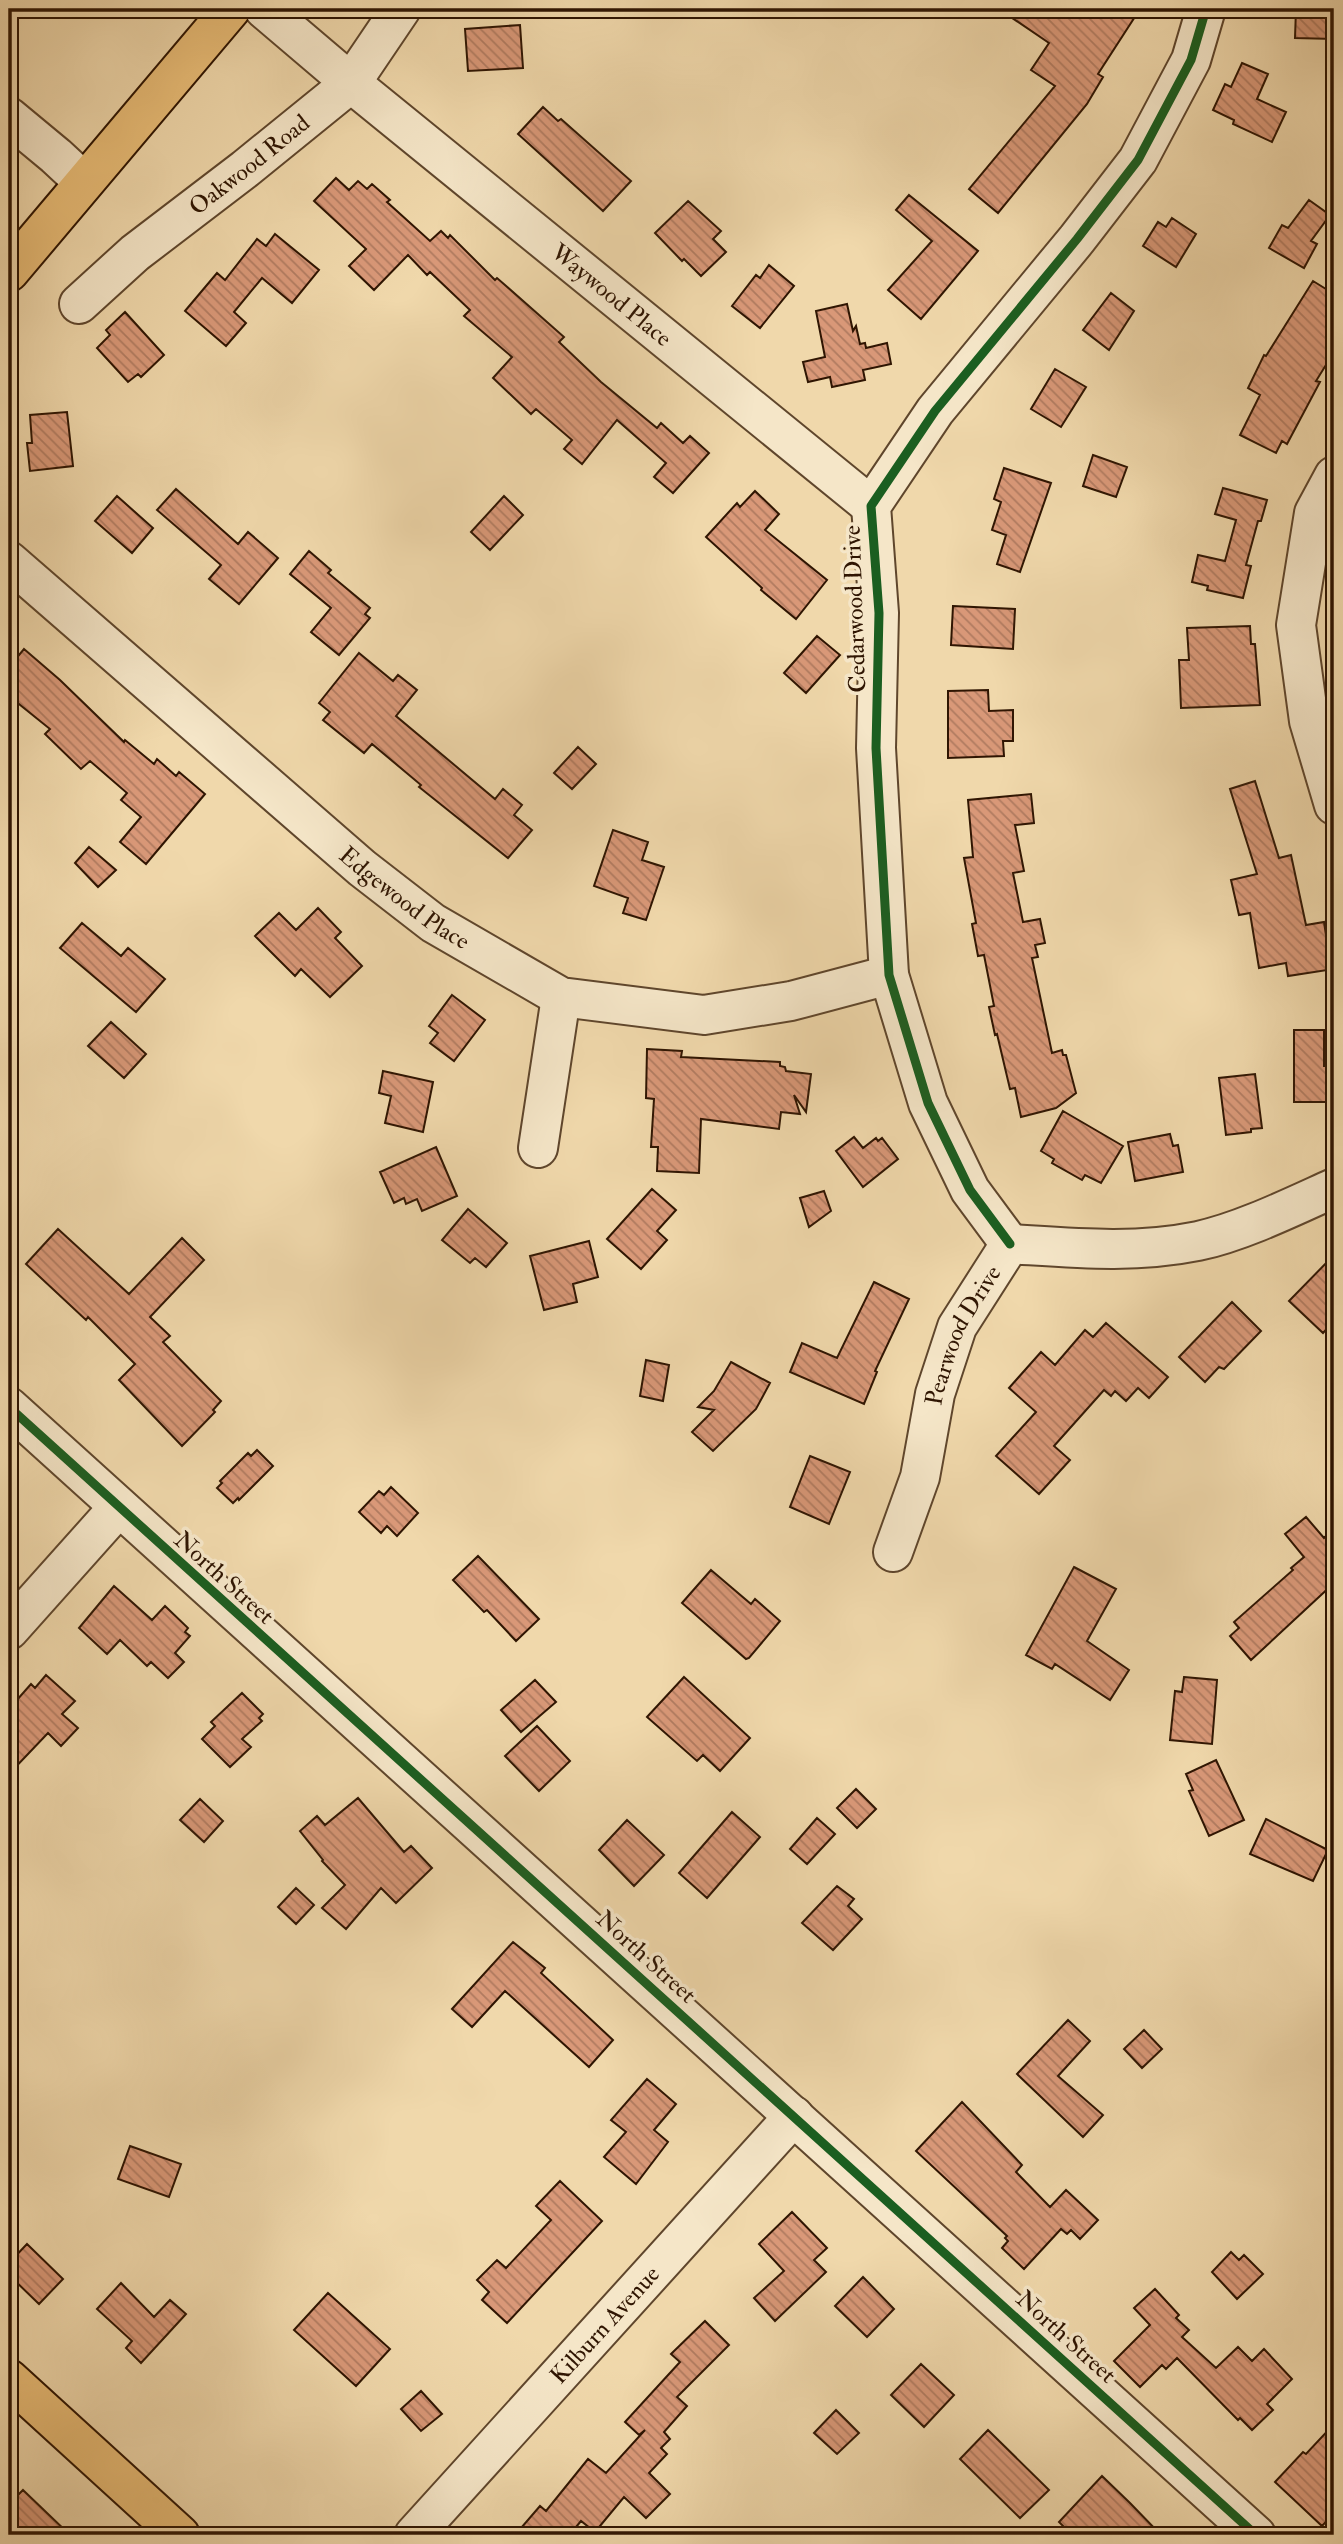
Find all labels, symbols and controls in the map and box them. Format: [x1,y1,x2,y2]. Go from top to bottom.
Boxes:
street label: Oakwood Road [182,107,316,222]
street label: Waywood Place [544,236,678,353]
street label: Cedarwood Drive [837,525,873,693]
street label: Edgewood Place [333,840,475,956]
street label: Pearwood Drive [918,1259,1008,1408]
street label: North Street [167,1525,281,1631]
street label: North Street [589,1904,703,2010]
street label: Kilburn Avenue [543,2259,666,2390]
street label: North Street [1009,2284,1123,2390]

